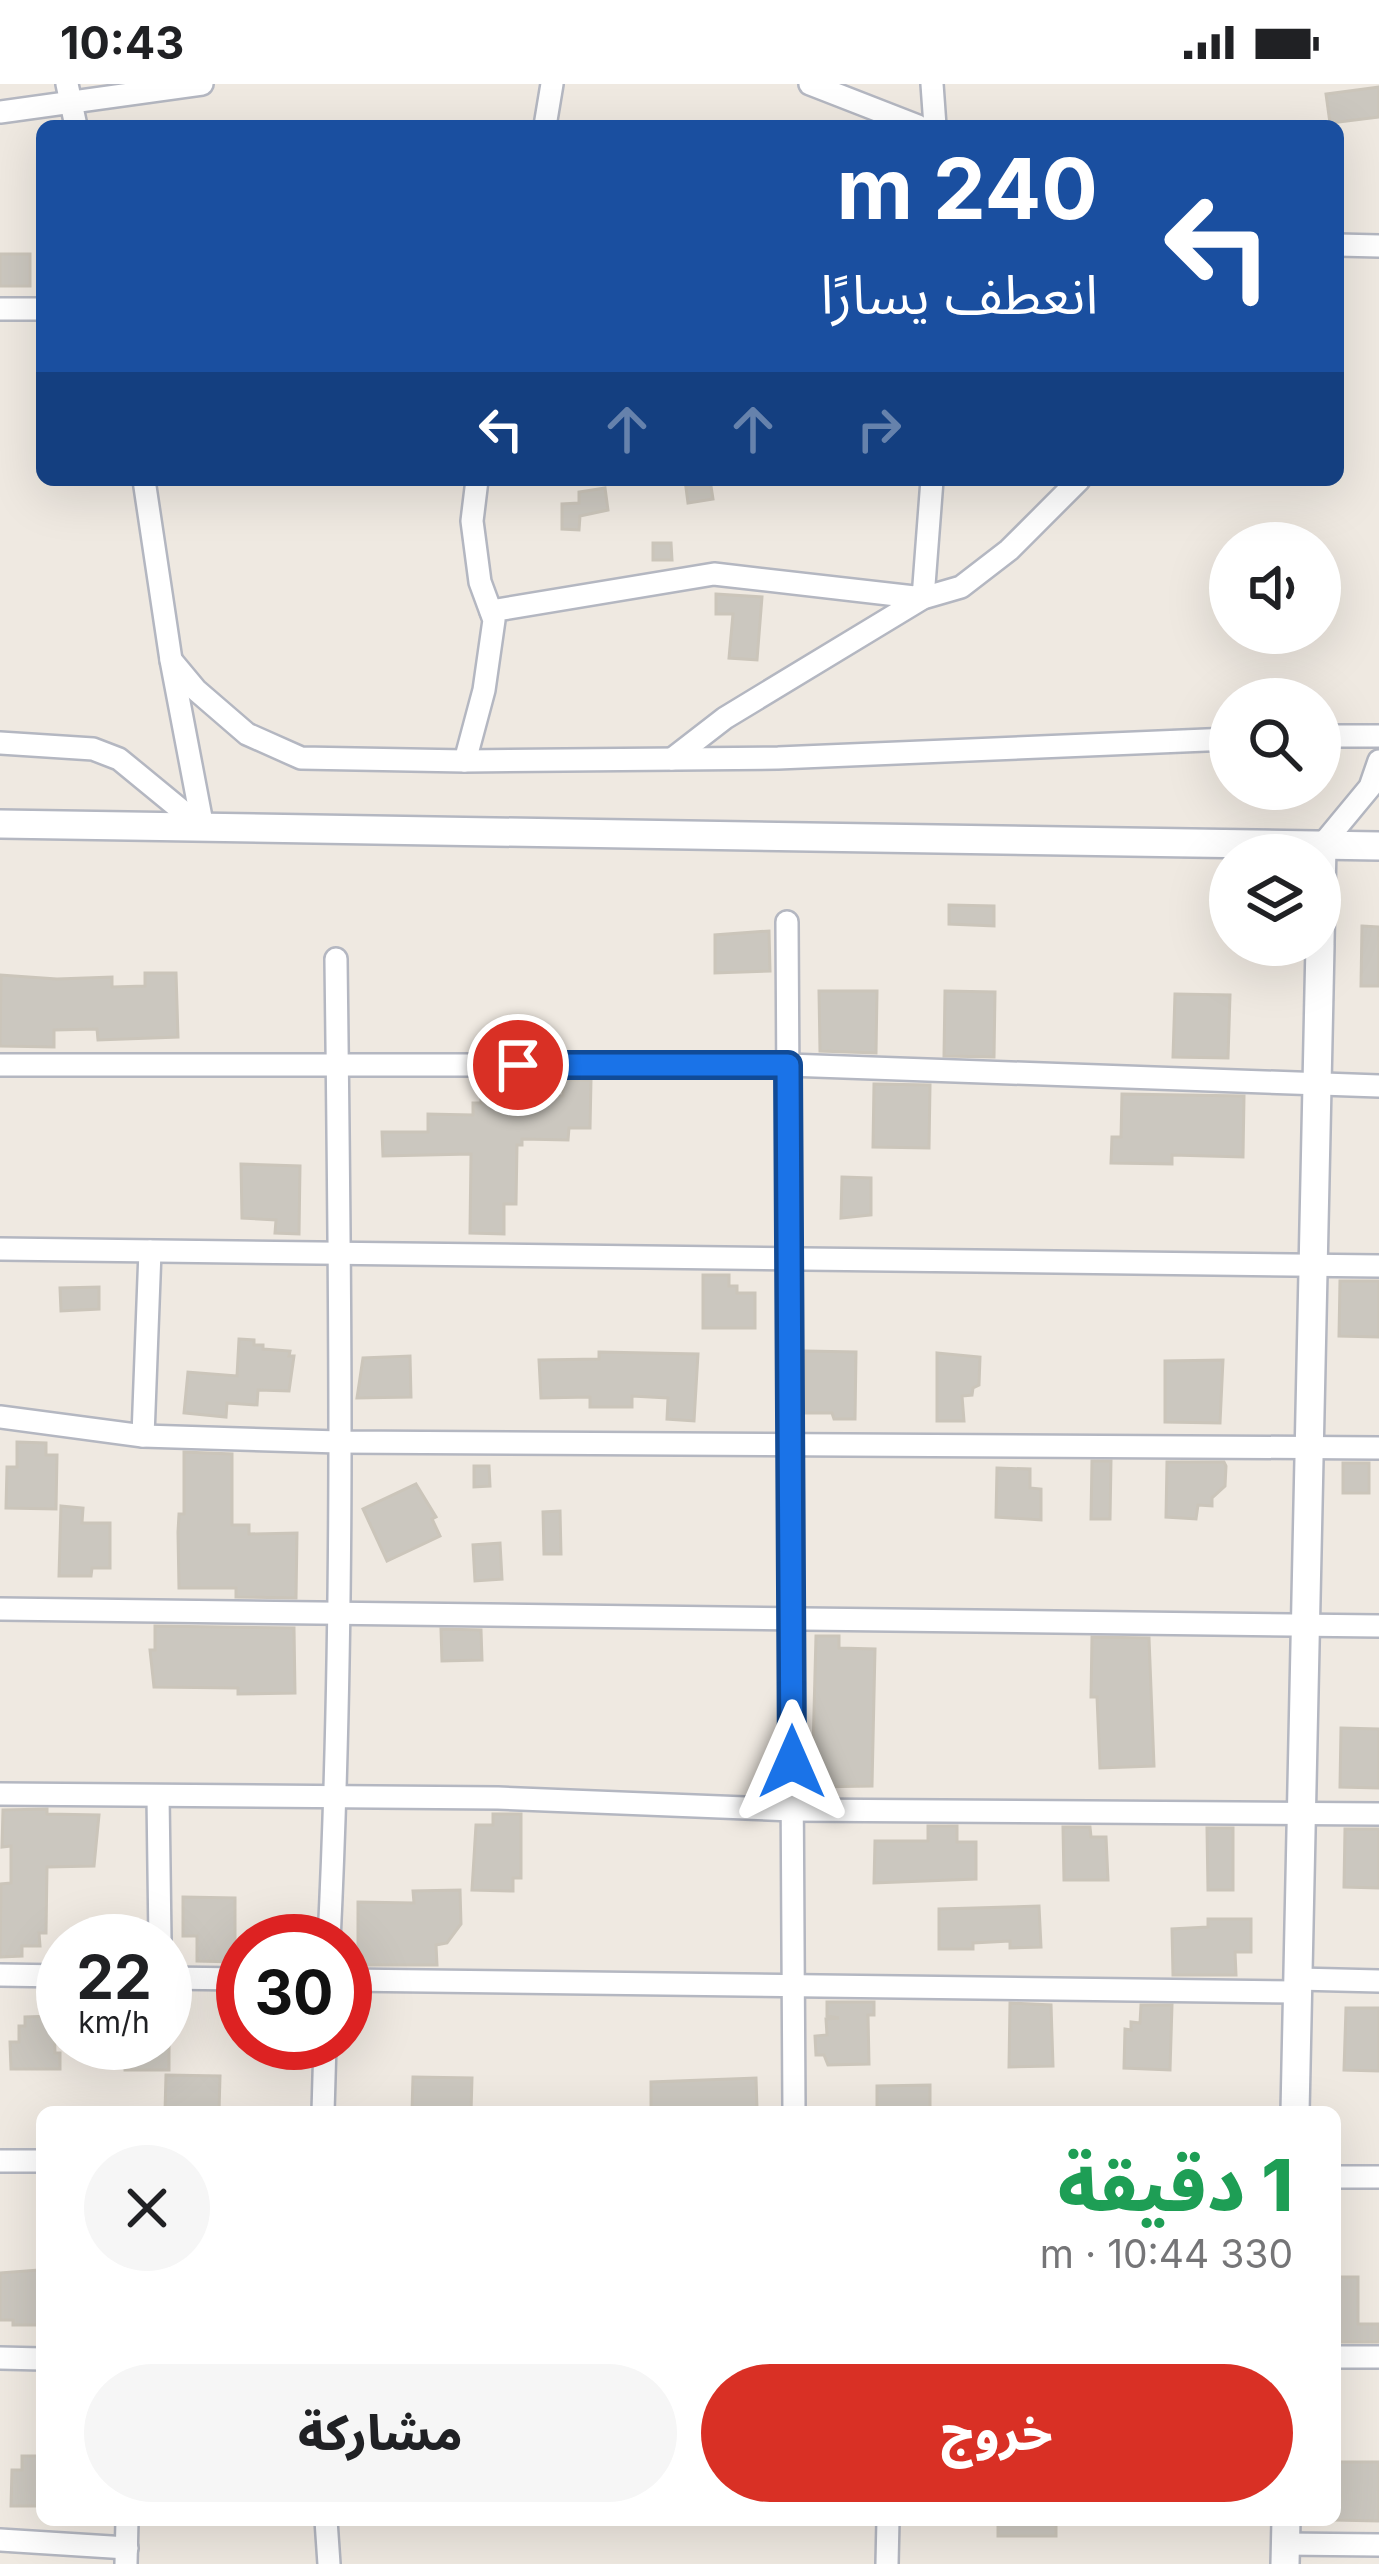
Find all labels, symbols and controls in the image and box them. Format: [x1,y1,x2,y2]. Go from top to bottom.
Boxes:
text: 10:43 [60,15,184,70]
text: 240 m [836,138,1098,239]
icon: left [1140,168,1296,324]
text: انعطف يسارًا [821,262,1098,327]
icon: left [468,396,534,462]
icon: ahead [594,396,660,462]
icon: ahead [720,396,786,462]
icon: right [846,396,912,462]
map controls [1209,522,1341,966]
button: sound [1209,522,1341,654]
button: search [1209,678,1341,810]
button: layers [1209,834,1341,966]
pin [467,1014,569,1116]
icon: arrive [485,1032,551,1098]
position arrow [729,1699,855,1825]
speed limit sign: 30 [216,1914,372,2070]
text: 22 [76,1941,152,2013]
text: km/h [78,2004,150,2040]
text: 1 دقيقة [1057,2141,1293,2228]
button: close [84,2145,210,2271]
text: 330 m · 10:44 [1040,2230,1293,2277]
button: مشاركة [84,2364,677,2502]
button: خروج [701,2364,1293,2502]

